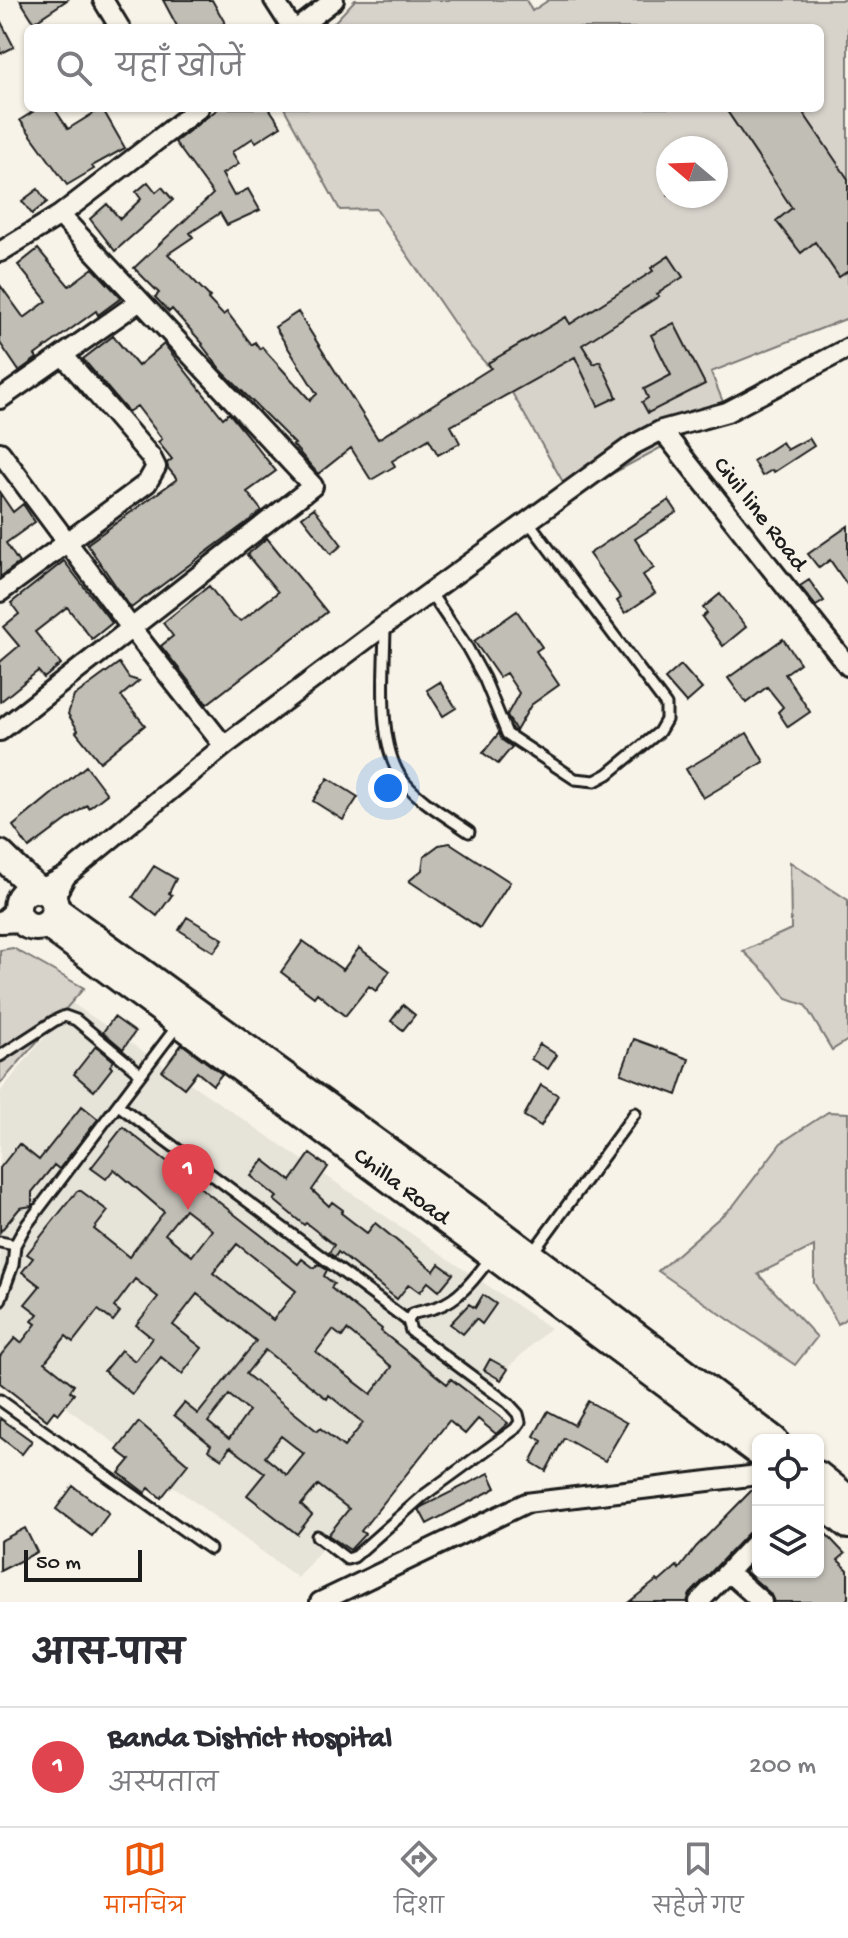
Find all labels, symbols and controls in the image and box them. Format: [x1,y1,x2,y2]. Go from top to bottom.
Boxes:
search box [24,24,824,112]
icon: search [52,46,96,90]
text: यहाँ खोजें [116,53,244,88]
north arrow [656,136,728,208]
street label: Civil line Road [705,452,814,580]
your location [368,768,408,808]
street label: Chilla Road [347,1142,457,1234]
pin: 1 [162,1144,214,1210]
map controls [752,1434,824,1578]
button: locate [752,1434,824,1506]
button: layers [752,1506,824,1578]
scale bar [24,1546,142,1582]
text: 50 m [36,1551,81,1577]
text: आस-पास [32,1637,184,1677]
text: Banda District Hospital [108,1723,392,1758]
text: 1 [53,1752,63,1783]
text: 200 m [749,1752,816,1783]
text: अस्पताल [108,1771,218,1802]
tab: मानचित्र [104,1837,185,1930]
tab: दिशा [394,1837,444,1930]
tab: सहेजे गए [653,1837,744,1930]

